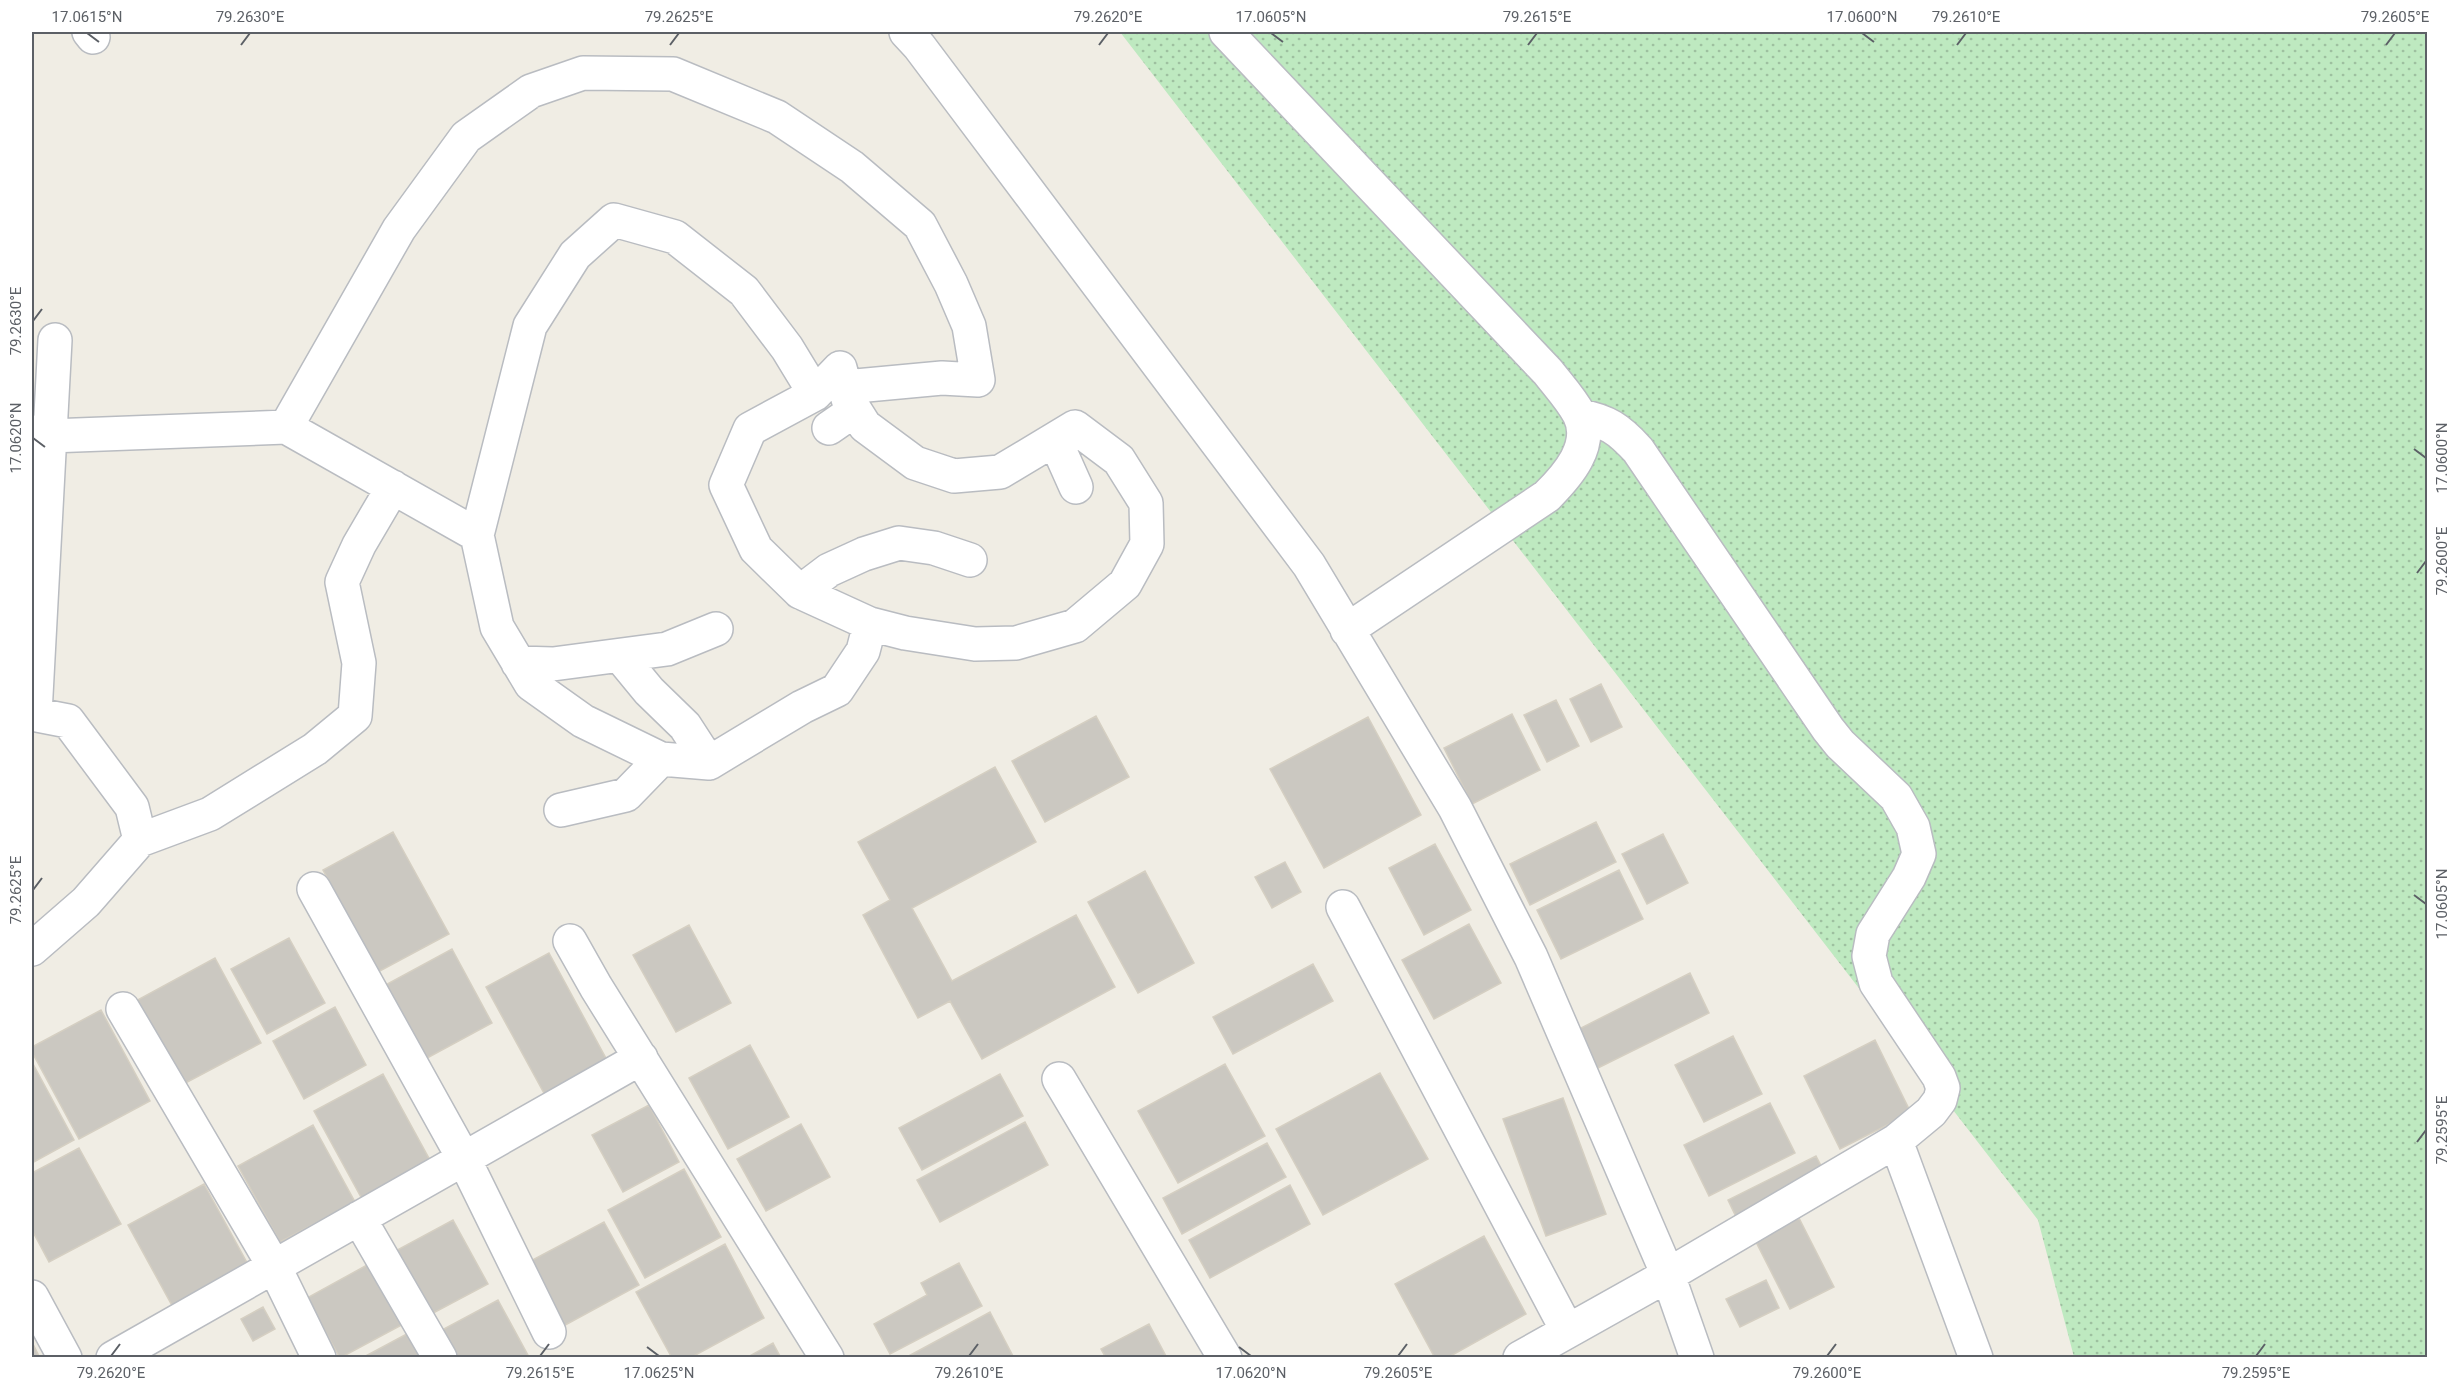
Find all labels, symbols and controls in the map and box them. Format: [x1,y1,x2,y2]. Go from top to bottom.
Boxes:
text: 17.0615°N [52,8,122,26]
text: 79.2630°E [216,8,285,26]
text: 79.2625°E [645,8,714,26]
text: 79.2620°E [1074,8,1143,26]
text: 17.0605°N [1236,8,1306,26]
text: 79.2615°E [1503,8,1572,26]
text: 17.0600°N [1827,8,1897,26]
text: 79.2610°E [1932,8,2001,26]
text: 79.2605°E [2361,8,2430,26]
text: 79.2630°E [7,286,25,355]
text: 17.0620°N [7,403,25,473]
text: 17.0600°N [2433,423,2451,493]
text: 79.2600°E [2433,526,2451,595]
text: 79.2625°E [7,855,25,924]
text: 17.0605°N [2433,869,2451,939]
text: 79.2595°E [2433,1095,2451,1164]
text: 79.2620°E [77,1364,146,1382]
text: 79.2615°E [506,1364,575,1382]
text: 17.0625°N [624,1364,694,1382]
text: 79.2610°E [935,1364,1004,1382]
text: 17.0620°N [1216,1364,1286,1382]
text: 79.2605°E [1364,1364,1433,1382]
text: 79.2600°E [1793,1364,1862,1382]
text: 79.2595°E [2222,1364,2291,1382]

